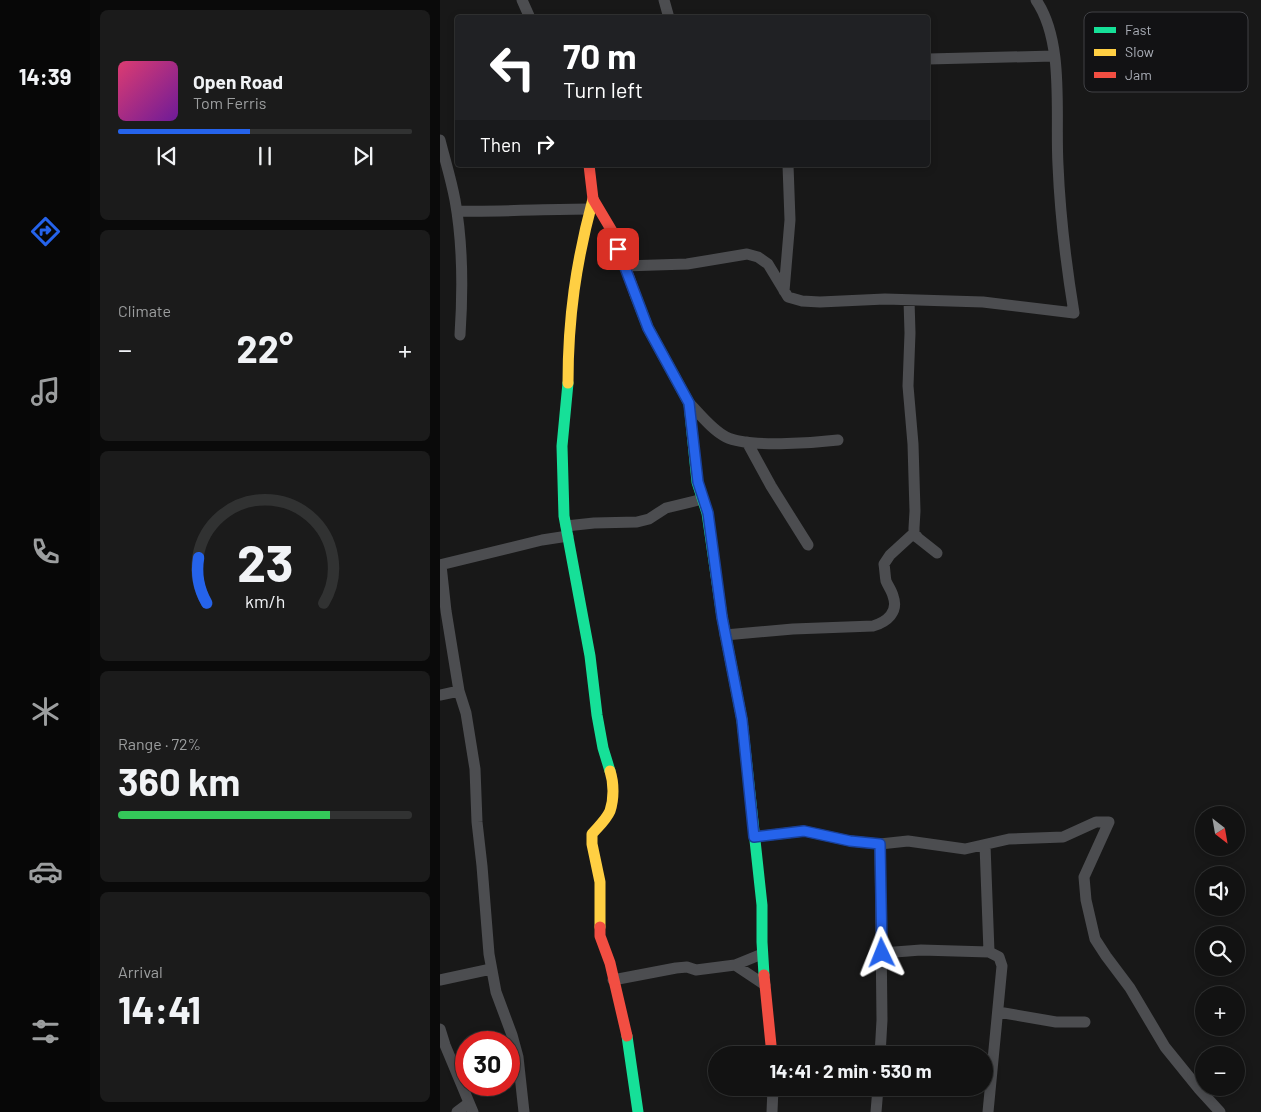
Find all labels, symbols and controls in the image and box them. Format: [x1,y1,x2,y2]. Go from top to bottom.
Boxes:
legend [1084,12,1248,92]
text: Fast [1125,21,1151,38]
text: 70 m [563,34,637,76]
icon: left [480,35,545,100]
text: Slow [1125,43,1154,60]
text: 14:39 [19,63,71,89]
text: Jam [1125,66,1152,83]
text: Open Road [193,70,283,93]
text: Turn left [563,76,643,102]
text: Tom Ferris [193,93,267,112]
icon: right [531,130,559,158]
text: Then [480,133,521,156]
icon: previous [153,142,181,170]
icon: pause [251,142,279,170]
icon: next [349,142,377,170]
icon: directions [28,214,63,249]
pin [597,228,639,270]
icon: arrive [604,235,632,263]
text: Climate [118,301,171,320]
text: 22° [237,325,293,371]
text: − [118,332,132,366]
text: + [398,332,412,366]
icon: music [28,374,63,409]
text: 23 [237,530,293,592]
icon: phone [28,534,63,569]
text: km/h [245,590,285,612]
icon: climate [28,694,63,729]
text: Range · 72% [118,734,201,753]
text: 360 km [118,758,240,804]
north arrow [1195,806,1245,856]
map controls [1195,806,1245,1096]
icon: car [28,854,63,889]
button: sound [1195,866,1245,916]
position arrow [855,926,907,978]
button: search [1195,926,1245,976]
text: Arrival [118,962,163,981]
text: 14:41 [118,986,201,1032]
button: + [1195,986,1245,1036]
icon: filters [28,1014,63,1049]
speed limit sign: 30 [455,1031,520,1096]
button: − [1195,1046,1245,1096]
text: 14:41 · 2 min · 530 m [769,1059,932,1082]

